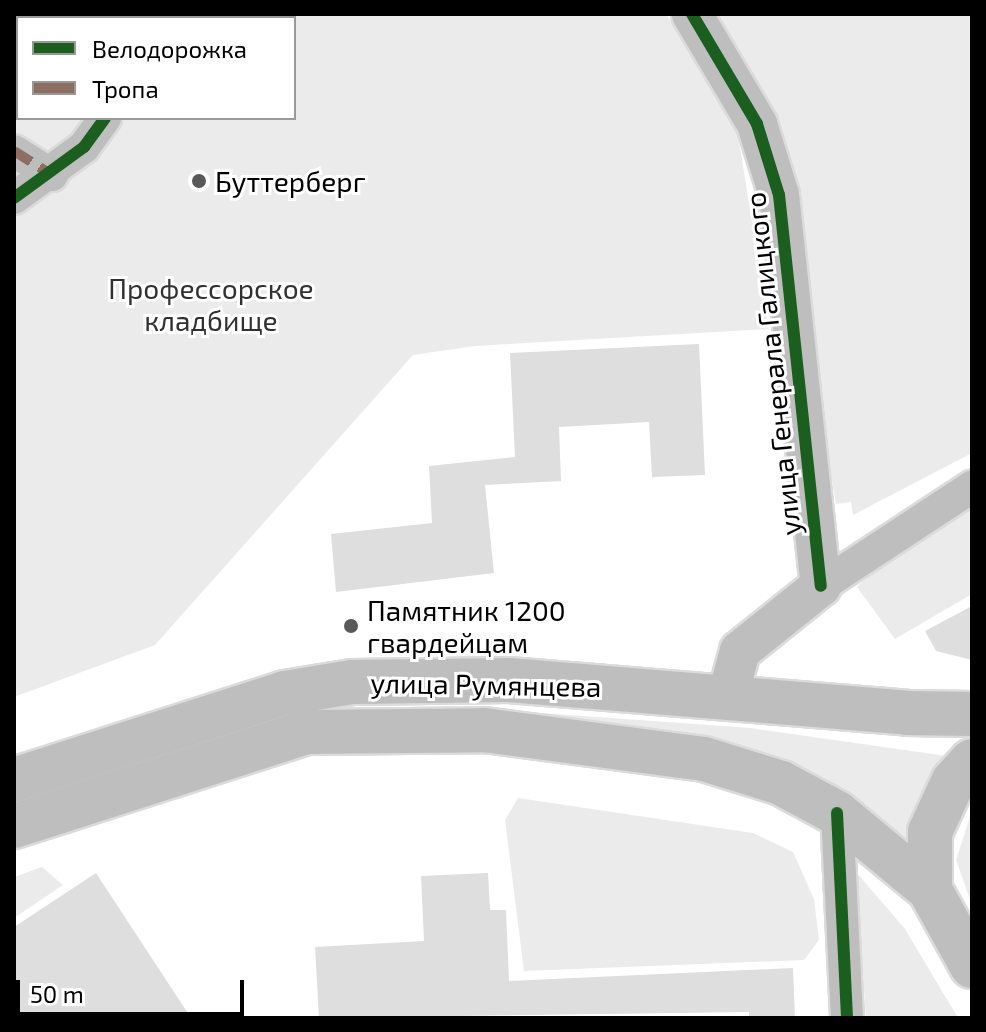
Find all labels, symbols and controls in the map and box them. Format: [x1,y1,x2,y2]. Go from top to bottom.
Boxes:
legend [16,16,296,120]
text: Велодорожка [92,34,247,63]
text: Тропа [92,74,159,103]
place label: Буттерберг [215,164,366,198]
marker: Буттерберг [190,172,208,190]
street label: улица Генерала Галицкого [737,190,807,538]
park label: Профессорское кладбище [108,271,314,337]
place label: Памятник 1200 гвардейцам [367,593,566,659]
marker: Памятник 1200 гвардейцам [342,617,360,635]
street label: улица Румянцева [370,665,602,703]
scale bar [20,964,248,1014]
text: 50 m [30,979,84,1008]

